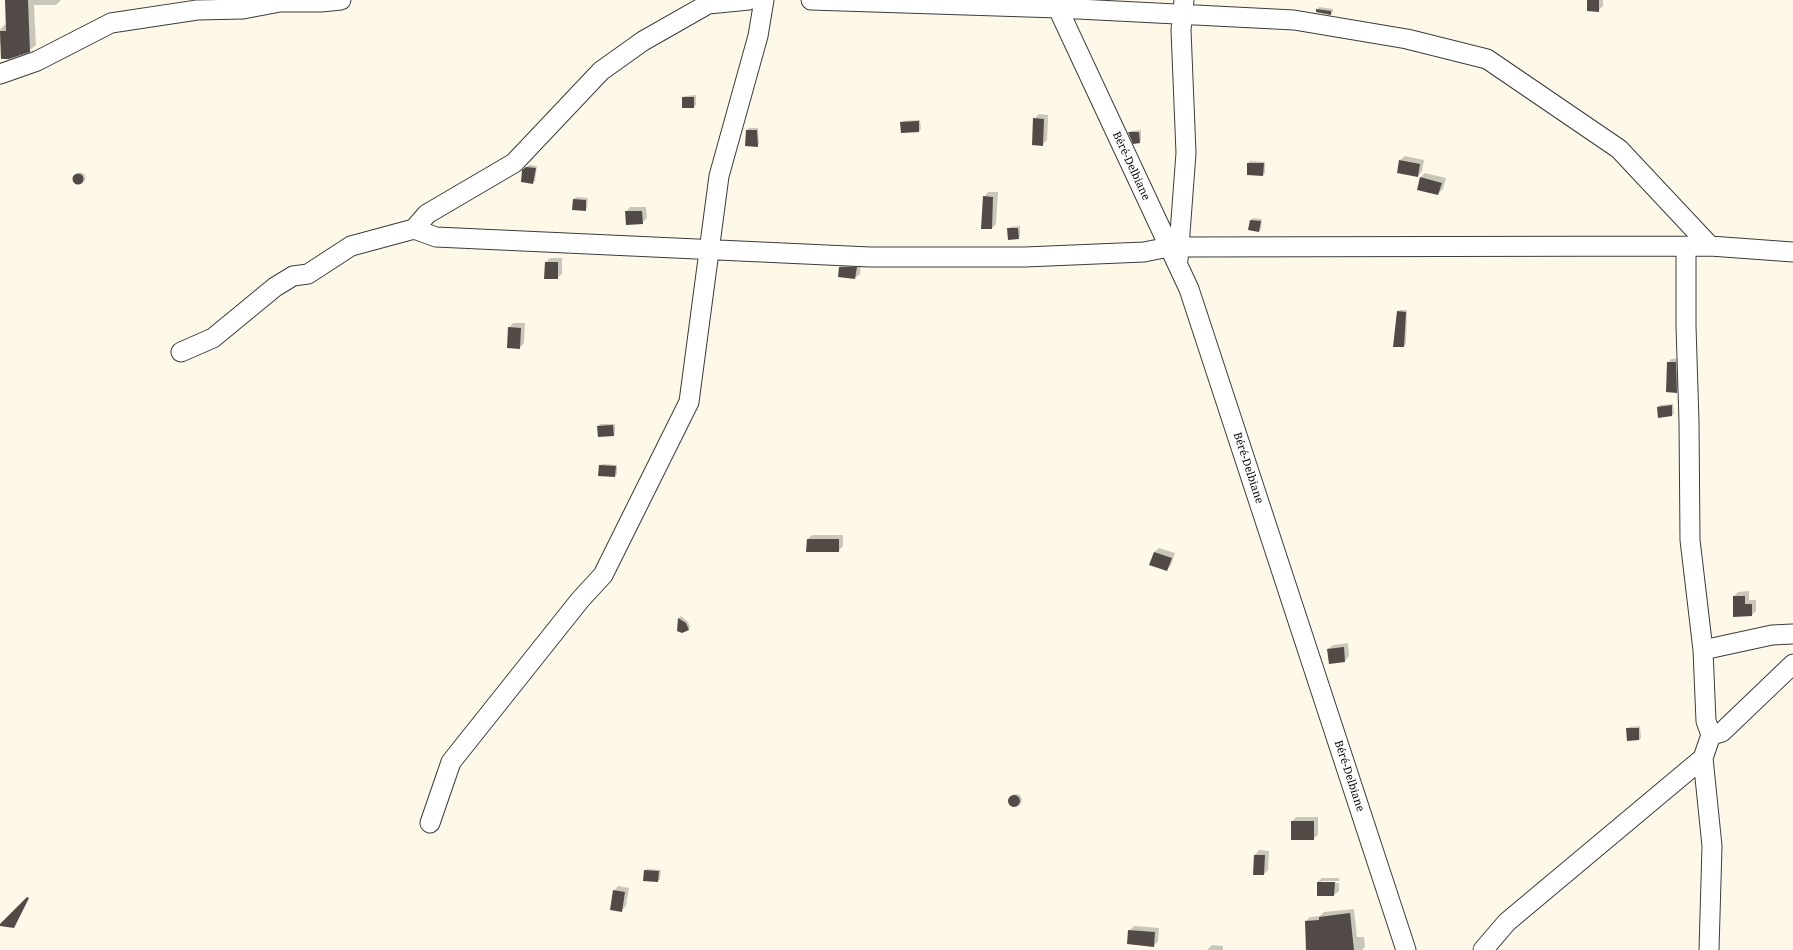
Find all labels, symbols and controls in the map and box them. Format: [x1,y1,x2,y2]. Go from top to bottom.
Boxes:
street label: Béré-Delbiane [1109,130,1153,202]
street label: Béré-Delbiane [1230,431,1266,505]
street label: Béré-Delbiane [1331,739,1367,813]

